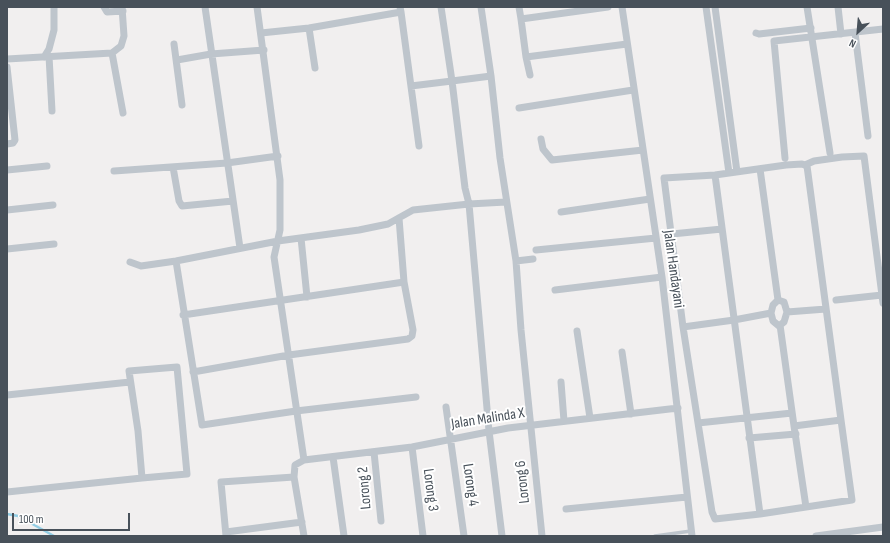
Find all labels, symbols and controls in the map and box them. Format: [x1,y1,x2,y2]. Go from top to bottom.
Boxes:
north arrow [838,12,878,52]
text: N [847,36,858,50]
street label: Jalan Handayani [659,229,687,309]
street label: Jalan Malinda X [450,404,526,434]
street label: Lorong 6 [512,460,534,504]
street label: Lorong 4 [458,462,482,508]
street label: Lorong 2 [354,466,376,510]
street label: Lorong 3 [418,468,442,512]
scale bar [14,505,132,531]
text: 100 m [19,512,44,527]

